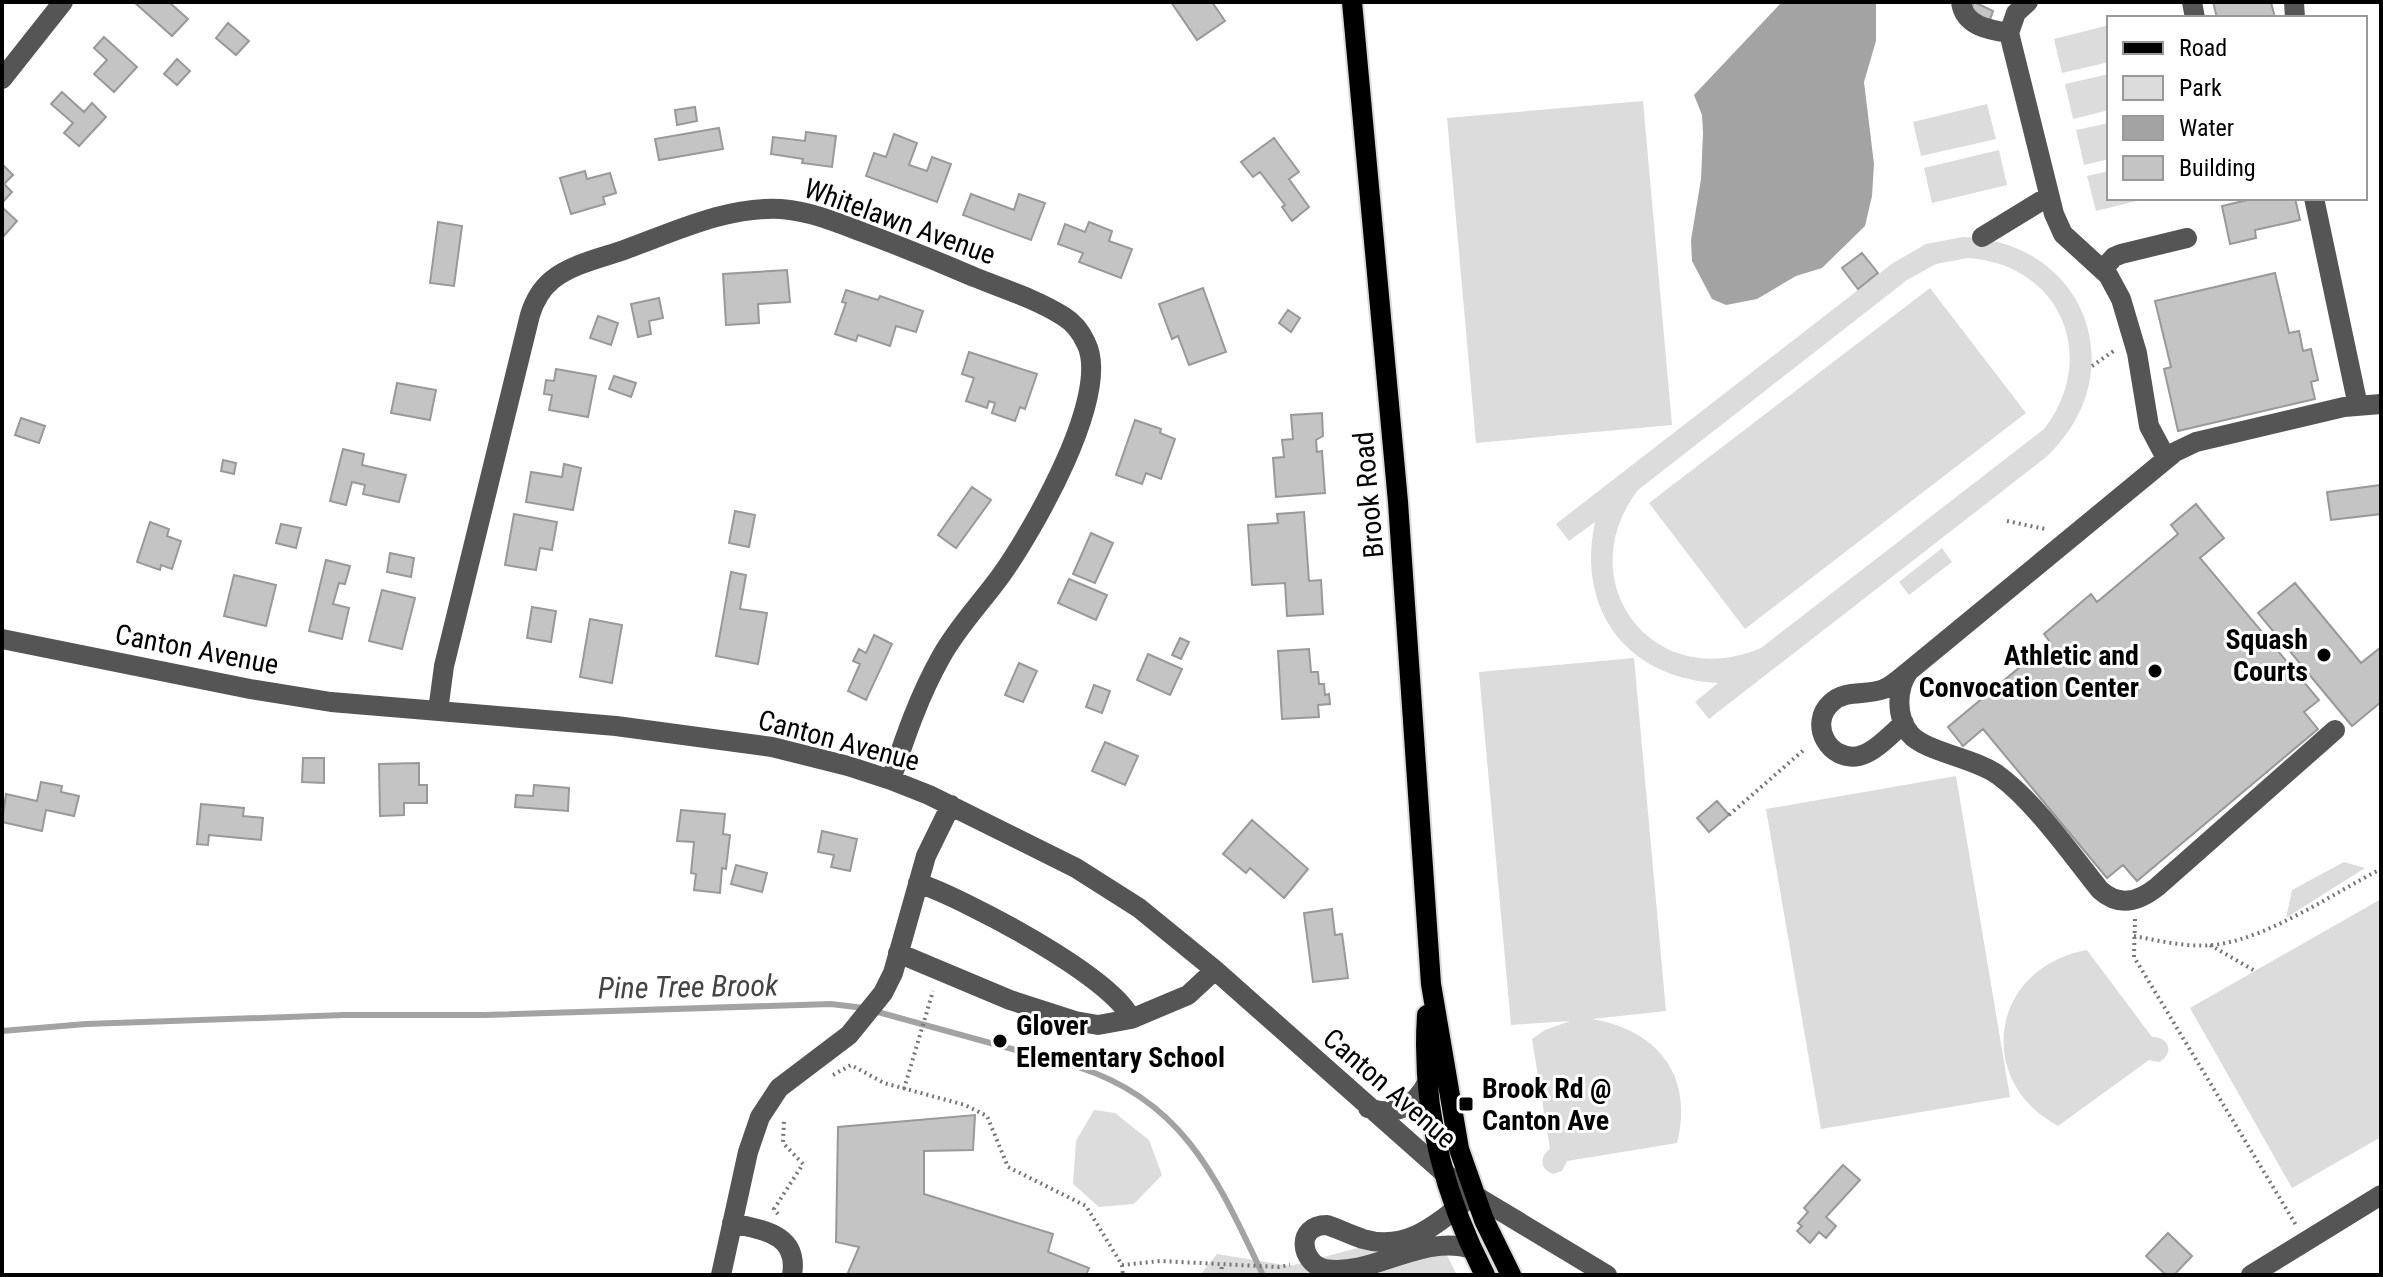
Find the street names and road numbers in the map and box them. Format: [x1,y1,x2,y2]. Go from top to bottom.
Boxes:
street label: Whitelawn Avenue [800,172,1000,271]
street label: Brook Road [1347,430,1390,560]
street label: Canton Avenue [113,618,281,681]
street label: Canton Avenue [755,703,923,778]
street label: Canton Avenue [1316,1022,1463,1155]

